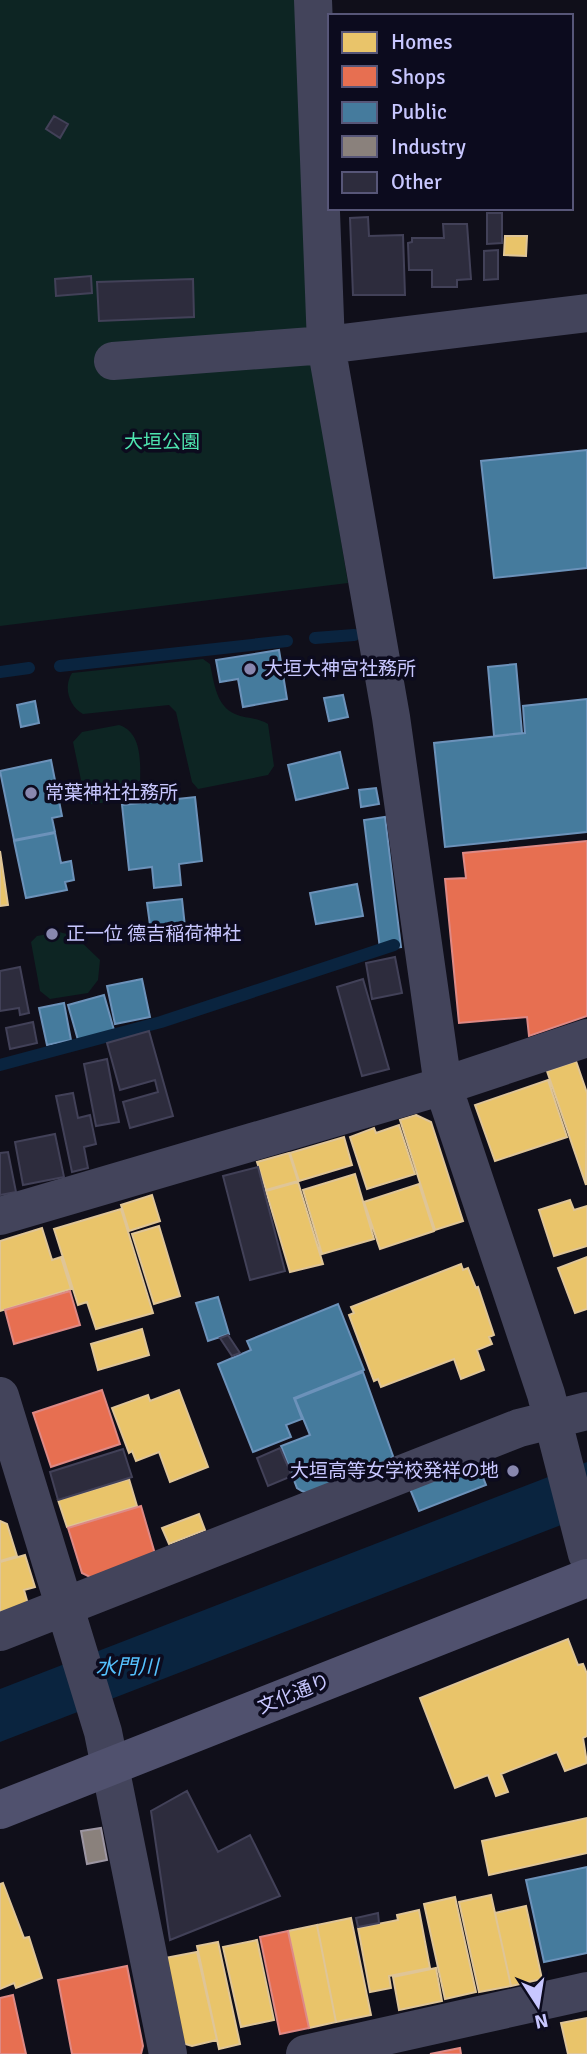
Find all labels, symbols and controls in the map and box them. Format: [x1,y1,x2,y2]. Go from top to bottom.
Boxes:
legend [328,14,573,210]
text: Homes [391,29,453,55]
text: Shops [391,64,445,90]
text: Public [391,99,447,125]
text: Industry [391,134,466,160]
text: Other [391,169,442,195]
park label: 大垣公園 [124,430,200,454]
place label: 大垣大神宮社務所 [264,657,416,681]
marker: 大垣大神宮社務所 [242,661,258,677]
place label: 常葉神社社務所 [45,781,178,805]
marker: 常葉神社社務所 [23,785,39,801]
place label: 正一位 德吉稲荷神社 [66,922,241,946]
marker: 正一位 德吉稲荷神社 [44,926,60,942]
place label: 大垣高等女学校発祥の地 [290,1459,499,1483]
marker: 大垣高等女学校発祥の地 [505,1463,521,1479]
water label: 水門川 [96,1654,160,1680]
street label: 文化通り [254,1669,334,1719]
north arrow [503,1970,573,2040]
text: N [532,2008,550,2034]

